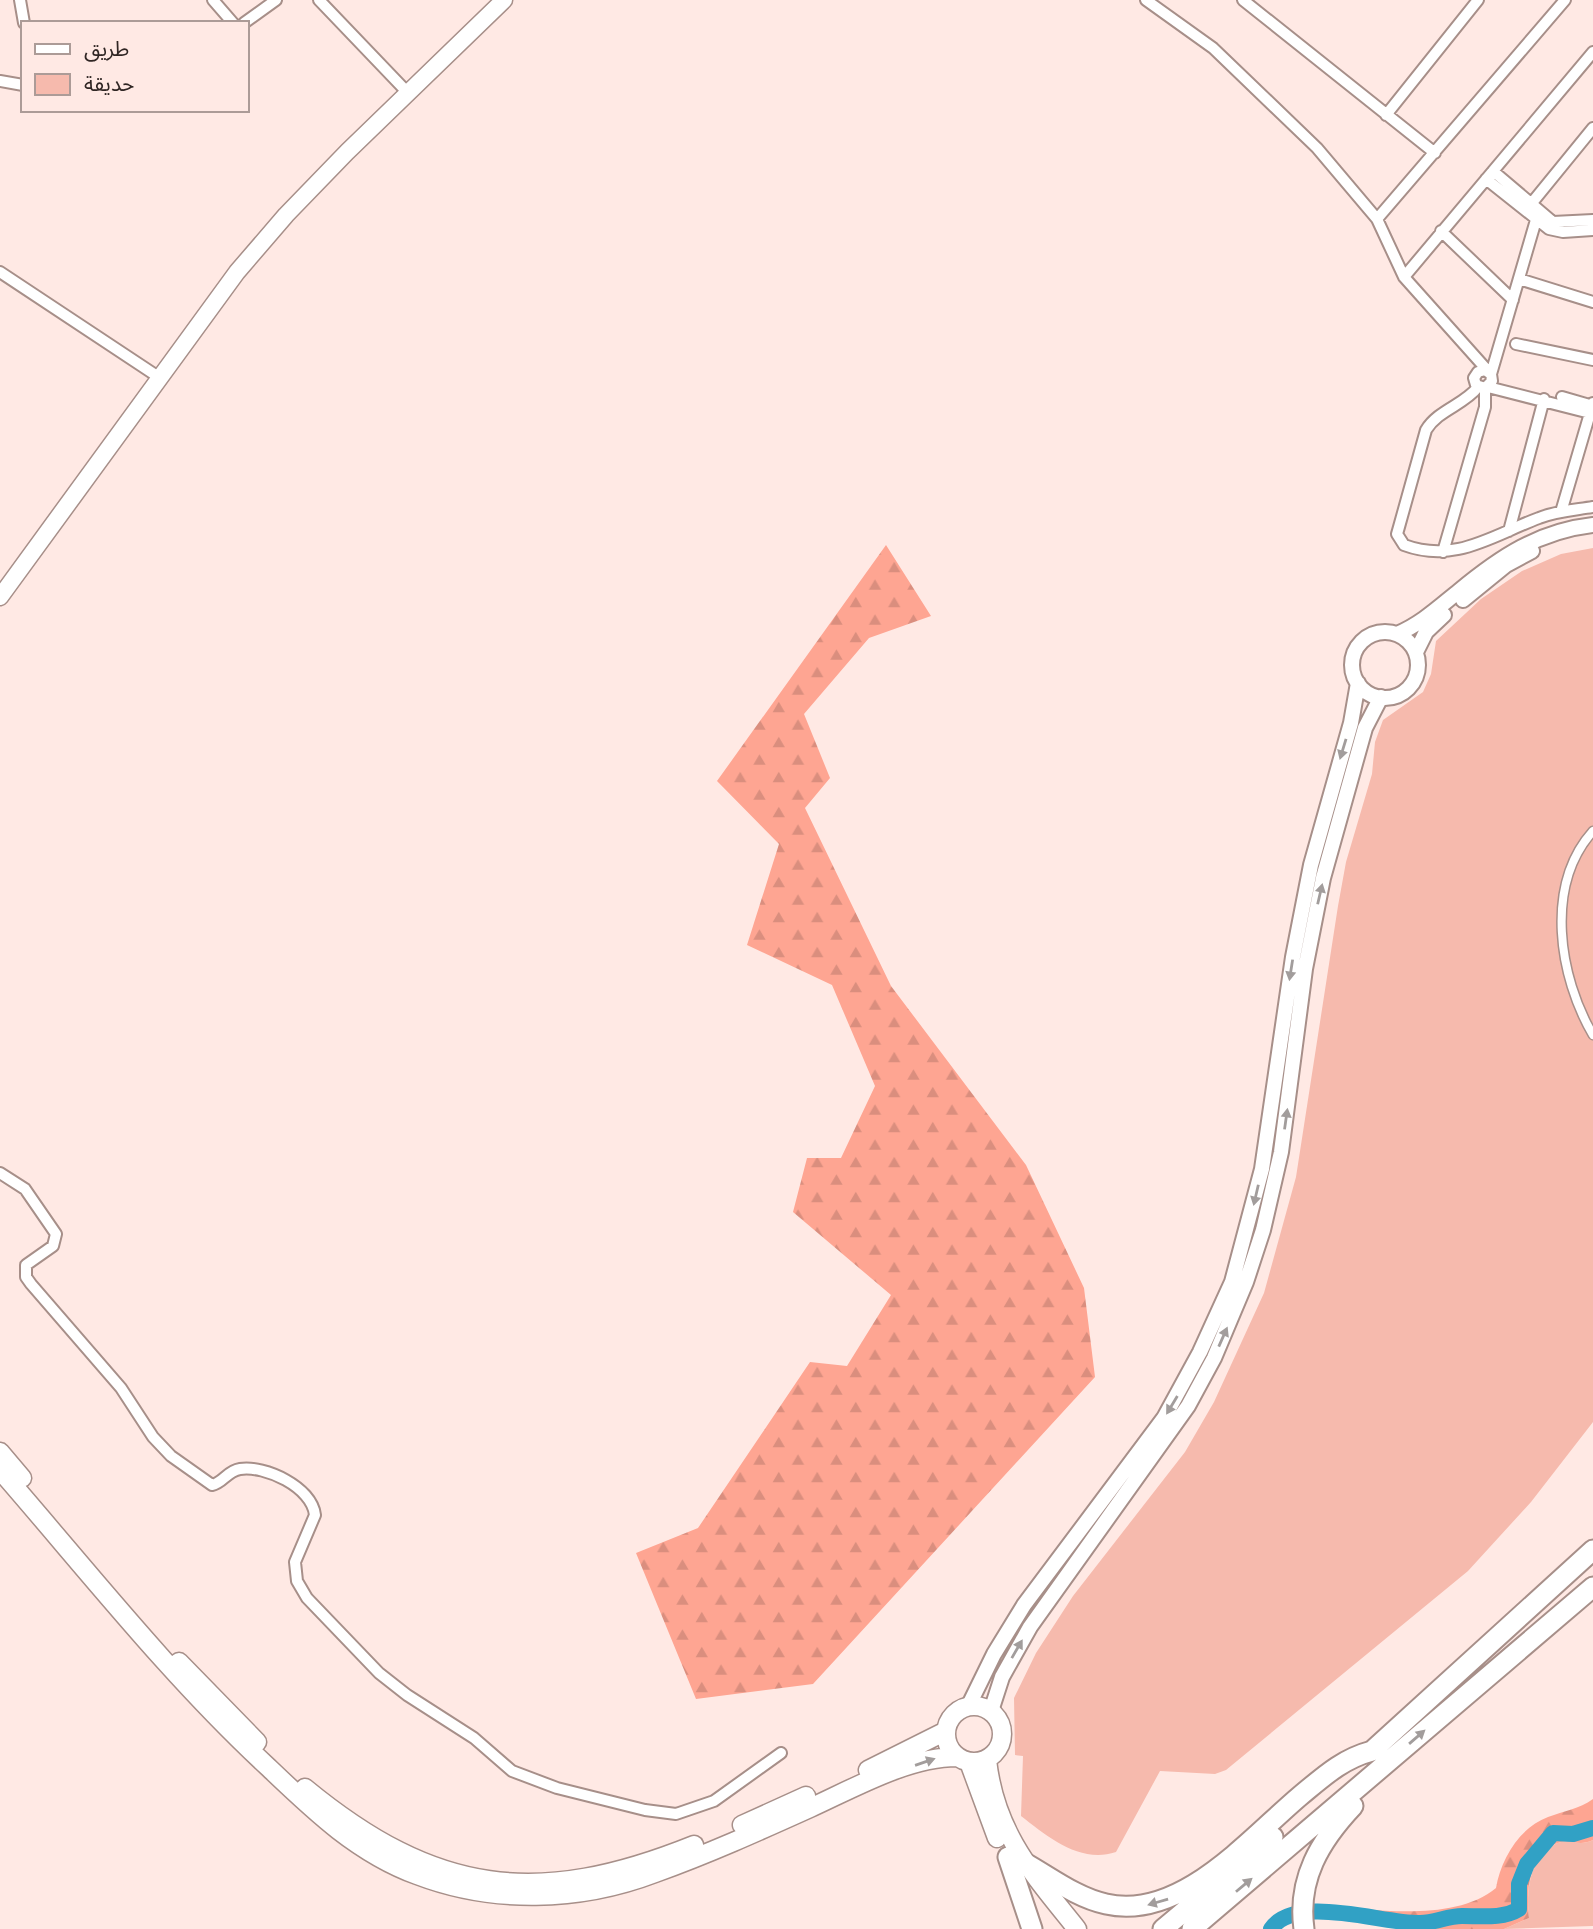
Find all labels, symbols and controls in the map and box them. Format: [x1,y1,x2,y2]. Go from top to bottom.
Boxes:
legend [21,21,248,112]
text: طريق [84,35,129,62]
text: حديقة [84,70,134,96]
one-way arrow [1337,739,1348,760]
one-way arrow [1314,883,1325,905]
one-way arrow [1285,960,1296,982]
one-way arrow [1281,1108,1292,1130]
one-way arrow [1250,1184,1261,1206]
one-way arrow [1217,1327,1229,1347]
one-way arrow [1165,1396,1178,1415]
one-way arrow [1011,1639,1023,1658]
one-way arrow [1409,1730,1426,1745]
one-way arrow [915,1756,936,1767]
one-way arrow [1236,1878,1253,1893]
one-way arrow [1148,1898,1169,1908]

